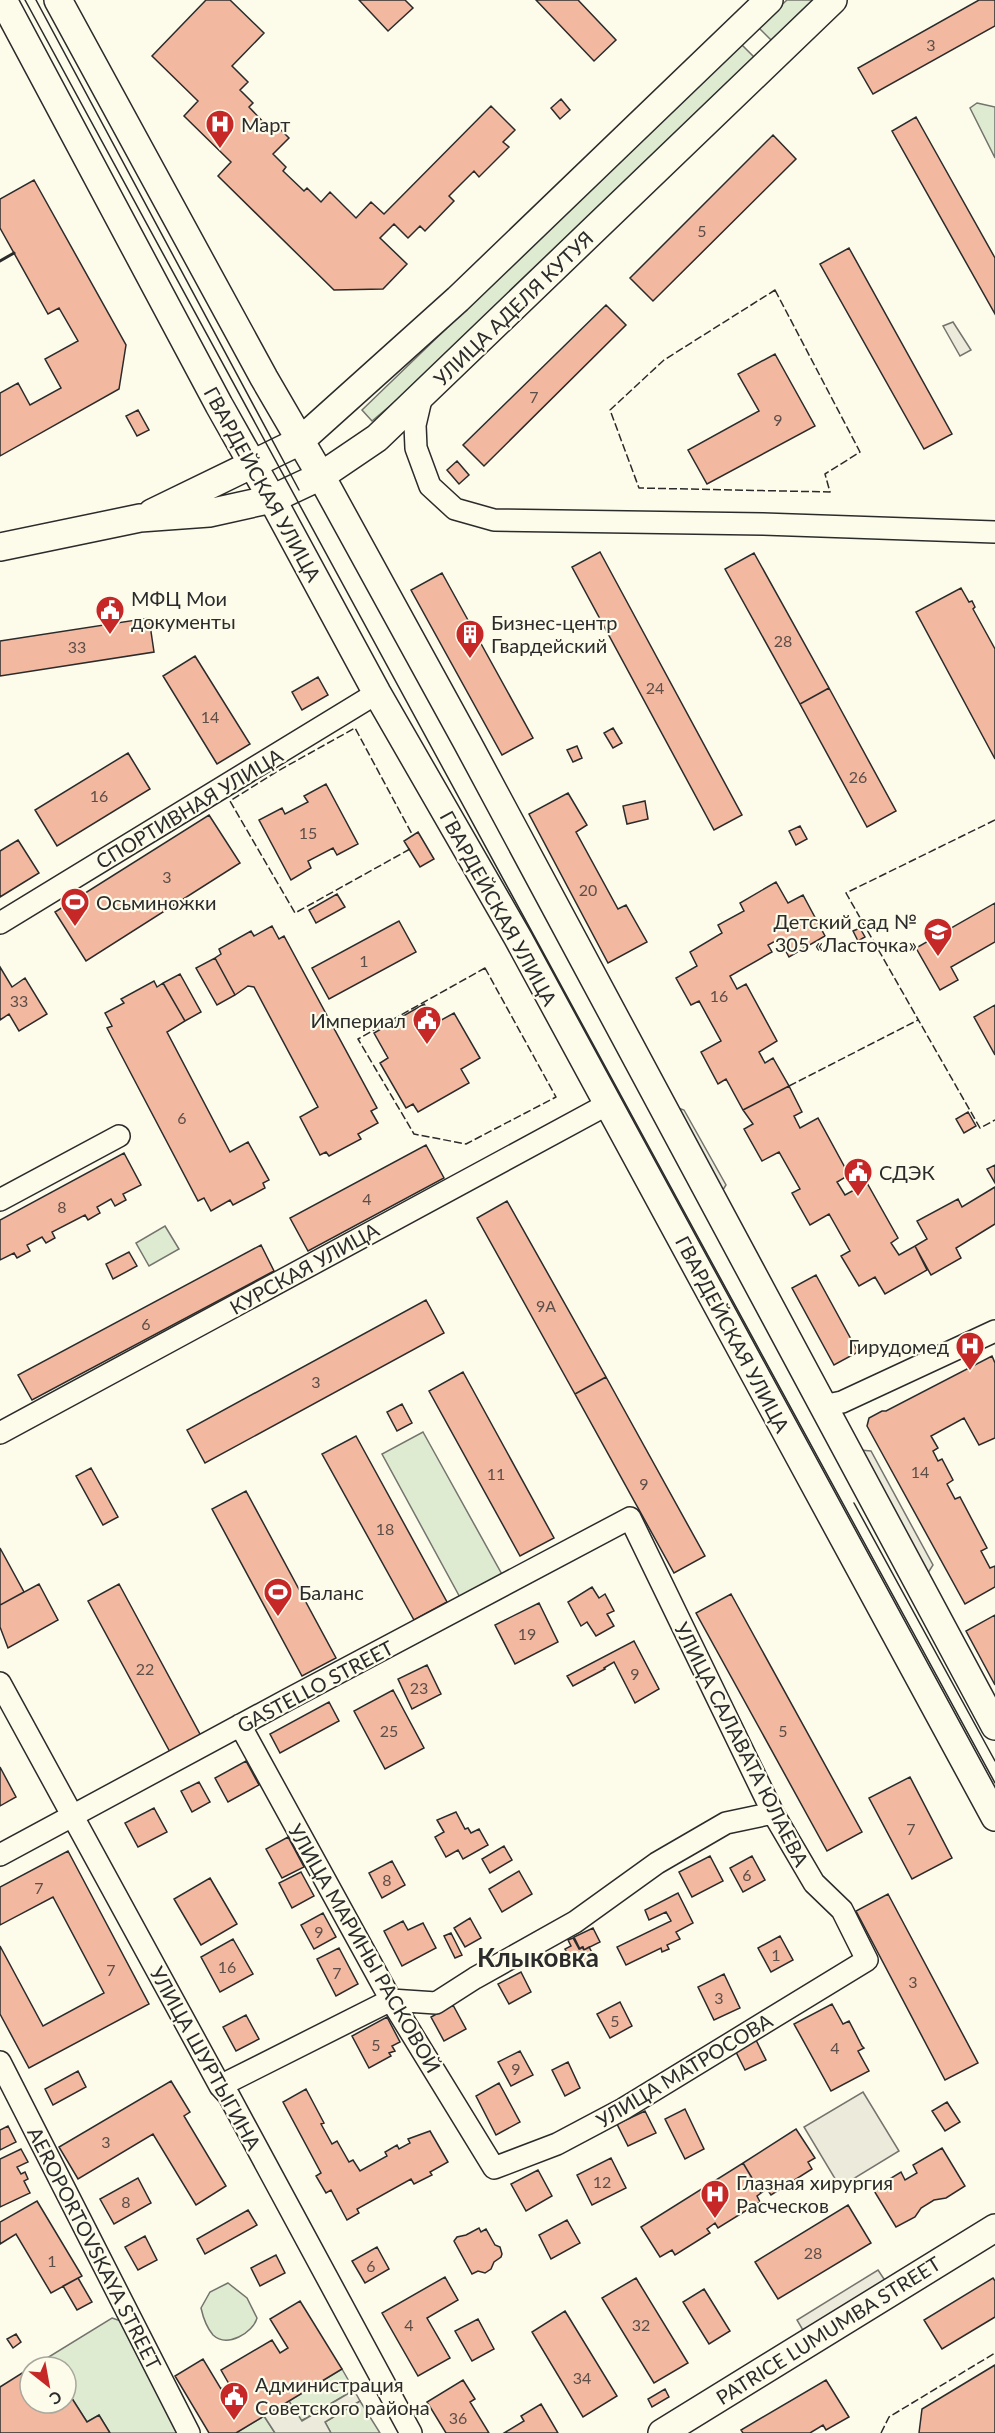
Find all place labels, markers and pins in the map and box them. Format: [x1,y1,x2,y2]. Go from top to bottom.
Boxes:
hospital icon: Март [204,108,236,150]
place label: Март [241,112,290,136]
place label: МФЦ Мои документы [131,586,236,633]
public building icon: МФЦ Мои документы [94,594,126,636]
place label: Бизнес-центр Гвардейский [491,610,617,657]
building icon: Бизнес-центр Гвардейский [454,618,486,660]
sports icon: Осьминожки [59,886,91,928]
place label: Осьминожки [96,890,216,914]
place label: Детский сад № 305 «Ласточка» [774,909,917,956]
school or university icon: Детский сад № 305 «Ласточка» [922,916,954,958]
public building icon: Империал [411,1004,443,1046]
place label: Империал [311,1008,406,1032]
public building icon: СДЭК [842,1156,874,1198]
place label: СДЭК [879,1160,936,1184]
hospital icon: Гирудомед [954,1330,986,1372]
place label: Гирудомед [848,1334,949,1358]
sports icon: Баланс [262,1576,294,1618]
place label: Баланс [299,1580,364,1604]
place label: Глазная хирургия Расческов [736,2170,893,2217]
hospital icon: Глазная хирургия Расческов [699,2178,731,2220]
place label: Администрация Советского района [255,2372,430,2419]
public building icon: Администрация Советского района [218,2380,250,2422]

